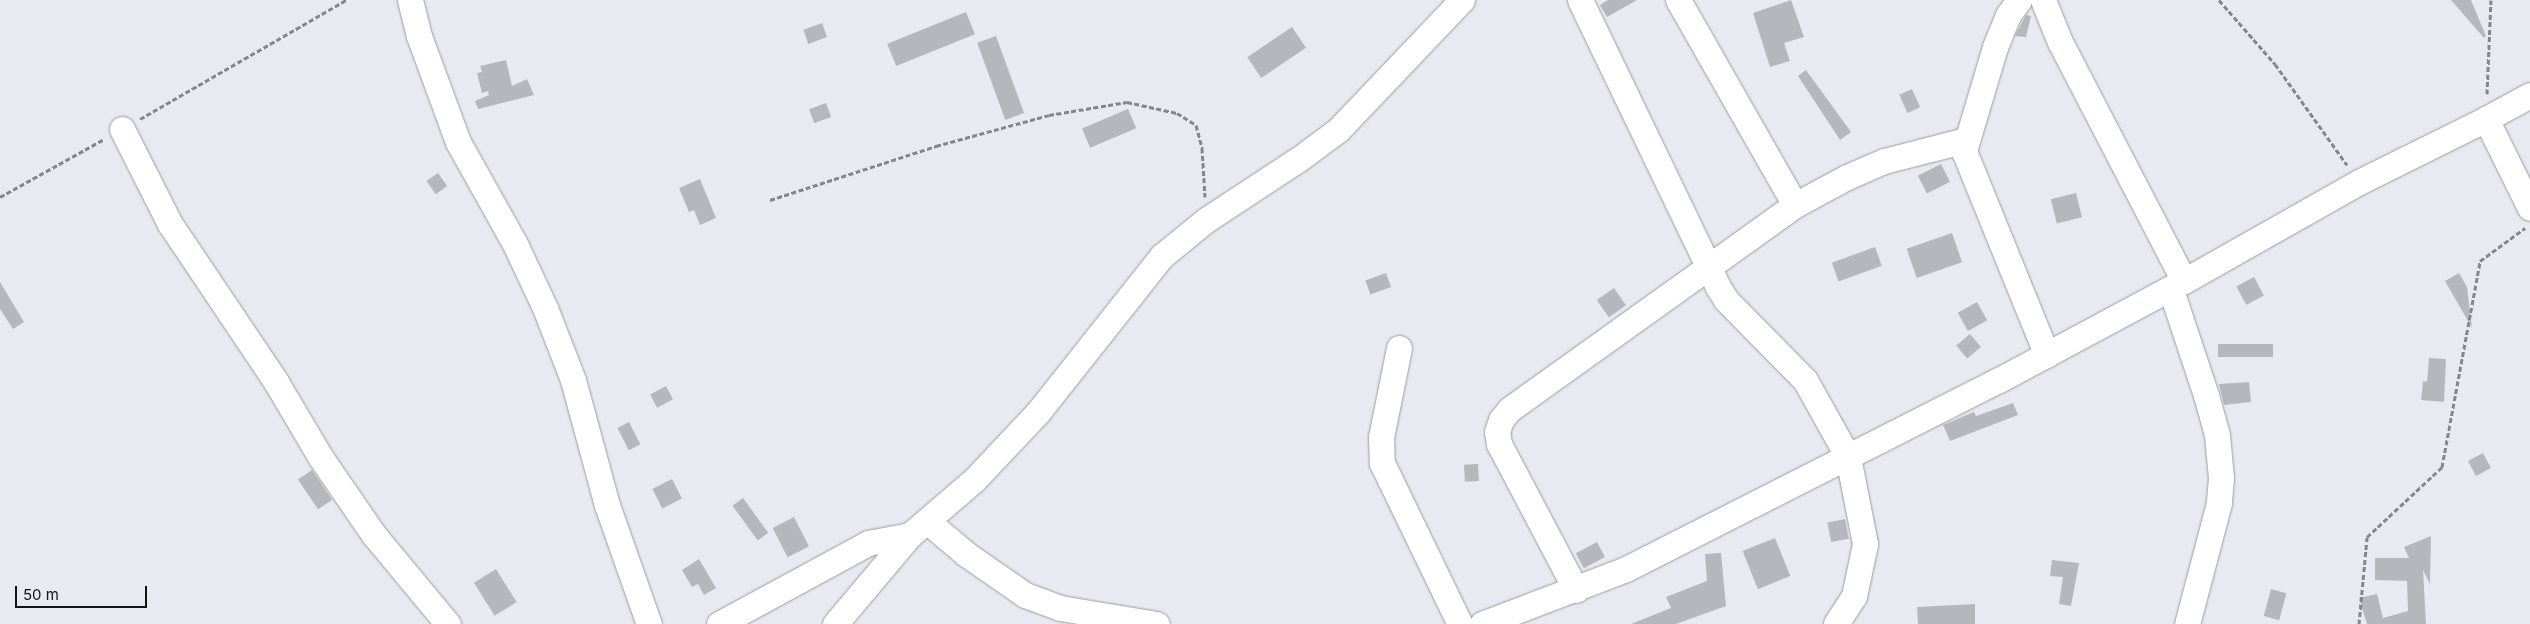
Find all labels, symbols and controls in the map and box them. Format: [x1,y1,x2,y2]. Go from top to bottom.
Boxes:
scale bar [18,576,150,608]
text: 50 m [23,585,59,604]

